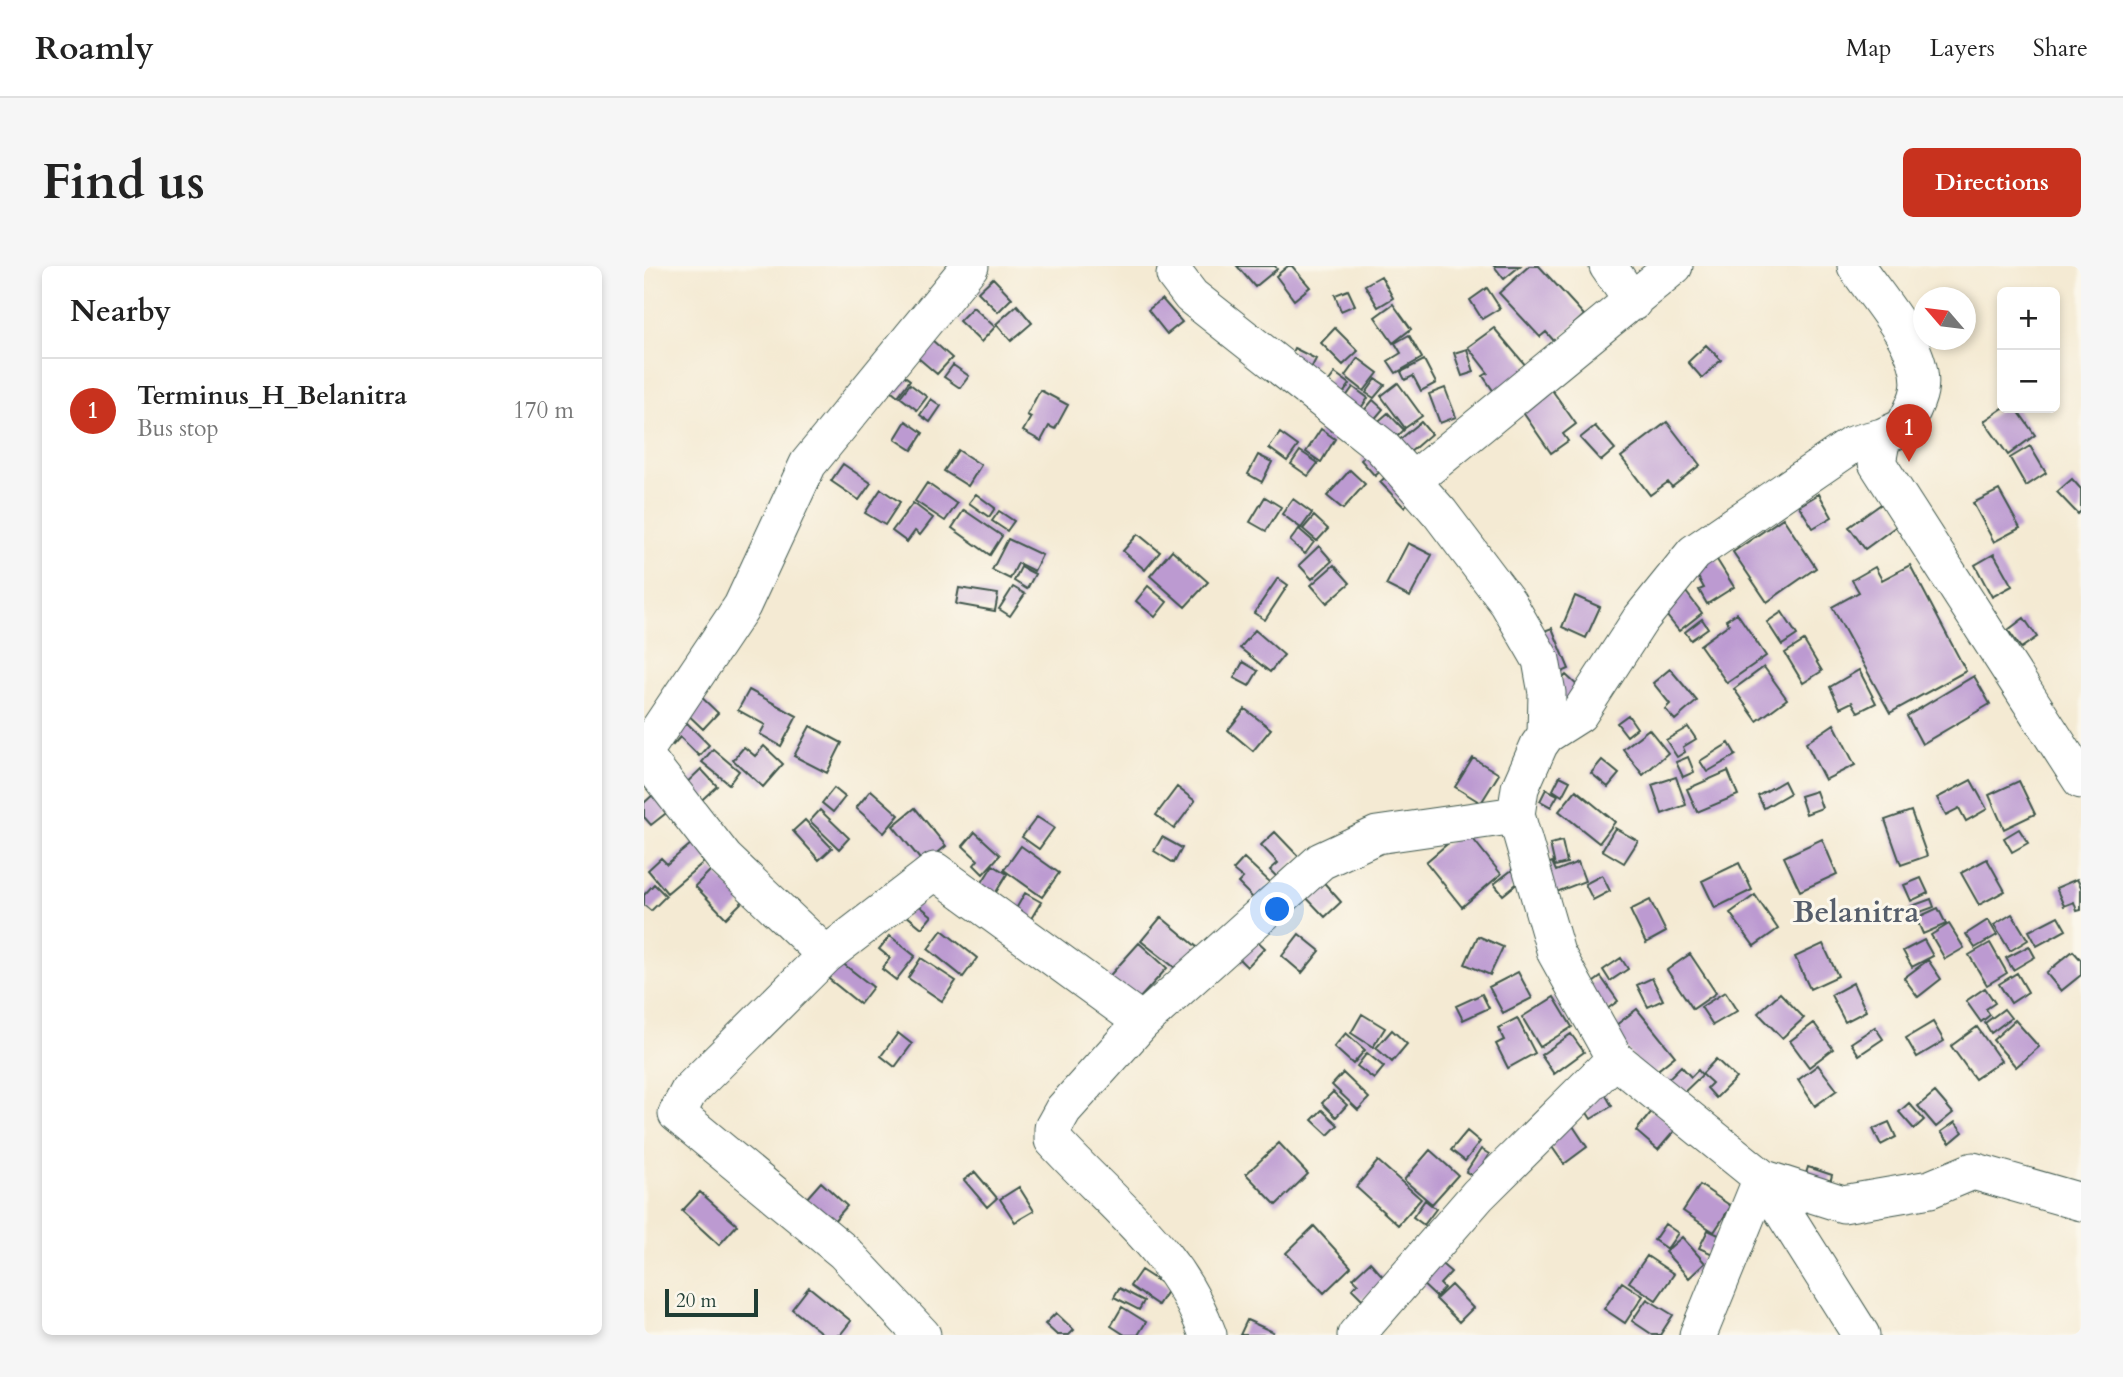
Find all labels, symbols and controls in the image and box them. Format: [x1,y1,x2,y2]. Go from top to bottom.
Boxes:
text: Roamly [35,26,154,71]
text: Map [1846,32,1892,65]
text: Layers [1930,32,1995,65]
text: Share [2033,32,2088,65]
button: Directions [1903,148,2081,217]
text: Find us [42,149,205,216]
north arrow [1913,287,1976,350]
map controls [1997,287,2060,413]
button: + [1997,287,2060,350]
text: Nearby [70,291,171,332]
button: − [1997,350,2060,413]
text: Terminus_H_Belanitra [137,378,407,413]
text: 1 [87,395,99,426]
text: 170 m [513,395,574,426]
pin: 1 [1886,404,1932,462]
text: Bus stop [137,413,219,444]
your location [1260,892,1294,926]
district label: Belanitra [1793,892,1919,933]
scale bar [665,1286,758,1318]
text: 20 m [676,1288,717,1314]

